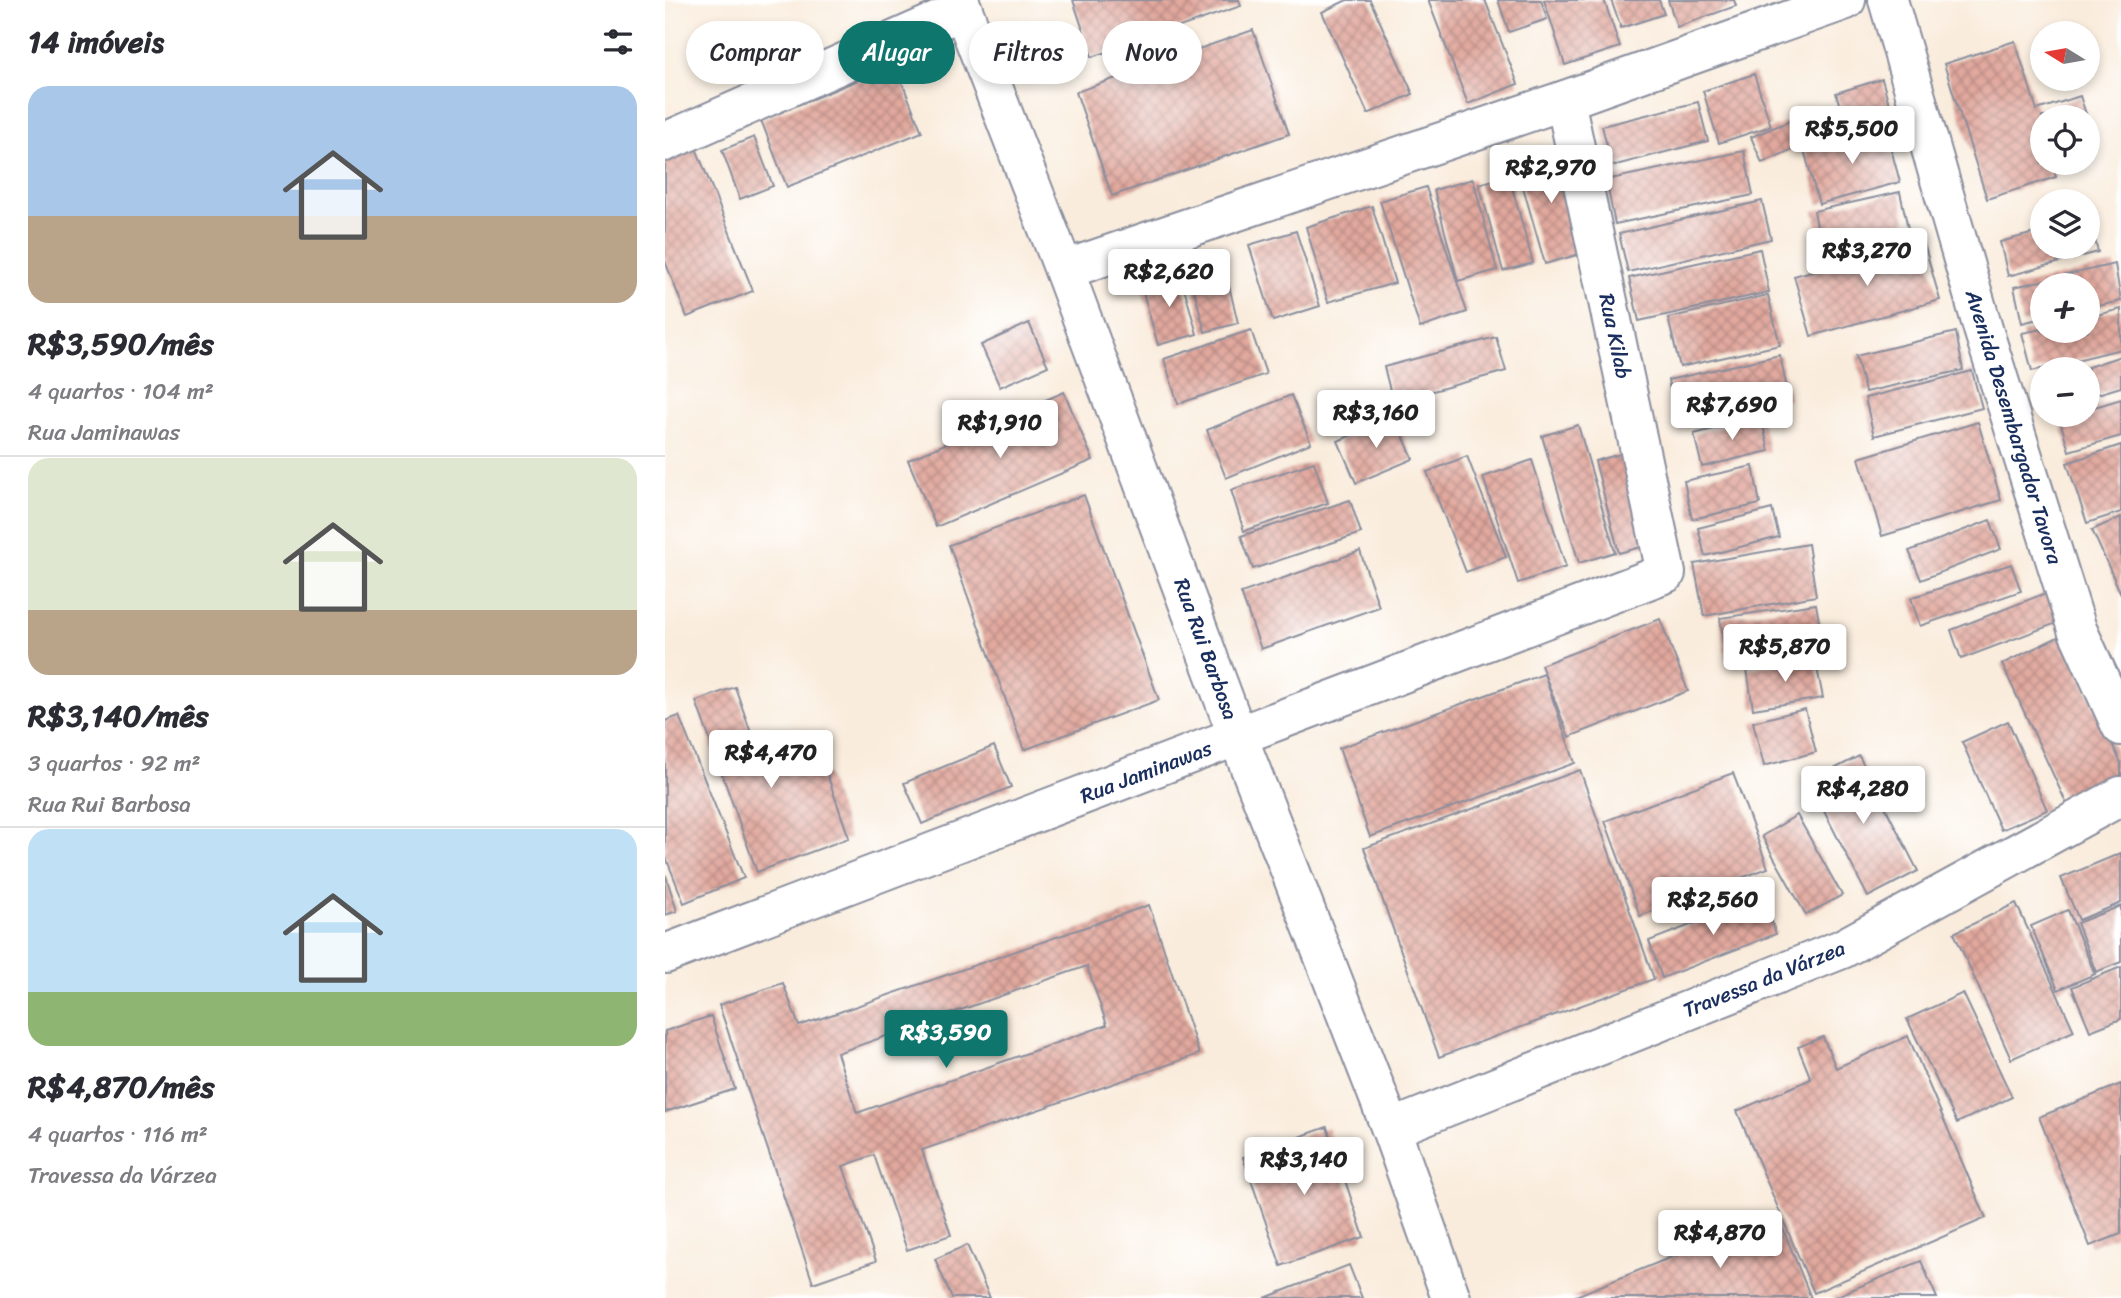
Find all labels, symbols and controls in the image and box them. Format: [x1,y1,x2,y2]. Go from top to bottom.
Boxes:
text: 14 imóveis [28,15,164,69]
chip: Comprar [686,21,824,84]
chip: Alugar [838,21,955,84]
chip: Filtros [969,21,1088,84]
chip: Novo [1102,21,1202,84]
north arrow [2030,21,2100,91]
map controls [2030,21,2100,427]
icon: filters [599,23,637,61]
button: locate [2030,105,2100,175]
pin: R$5,500 [1787,106,1917,166]
text: R$5,500 [1806,108,1898,149]
icon: home [270,132,396,258]
pin: R$2,970 [1486,146,1616,205]
text: R$2,970 [1506,147,1596,188]
button: layers [2030,189,2100,259]
pin: R$3,270 [1802,229,1932,288]
text: R$3,270 [1822,230,1912,271]
pin: R$2,620 [1104,250,1234,309]
text: R$2,620 [1124,251,1214,292]
button: + [2030,273,2100,343]
street label: Avenida Desembargador Tavora [1954,284,2074,570]
street label: Rua Kilab [1587,290,1643,382]
text: R$3,590/mês [28,317,214,371]
button: − [2030,357,2100,427]
text: 4 quartos · 104 m² [28,371,214,412]
pin: R$7,690 [1667,382,1797,442]
text: R$7,690 [1687,384,1777,425]
pin: R$3,160 [1311,391,1441,450]
text: R$3,160 [1333,392,1419,433]
pin: R$1,910 [935,400,1065,460]
text: R$1,910 [958,402,1042,443]
text: Rua Jaminawas [28,412,180,453]
icon: home [270,504,396,630]
street label: Rua Rui Barbosa [1163,573,1249,726]
pin: R$5,870 [1720,624,1850,684]
text: R$5,870 [1739,626,1831,667]
text: R$3,140/mês [28,689,209,743]
street label: Rua Jaminawas [1074,729,1218,815]
pin: R$4,470 [706,730,836,790]
text: R$4,470 [725,732,817,773]
text: 3 quartos · 92 m² [28,743,201,784]
pin: R$4,280 [1798,766,1928,826]
text: R$4,280 [1817,768,1909,809]
text: Rua Rui Barbosa [28,784,191,825]
icon: home [270,875,396,1001]
pin: R$2,560 [1648,878,1778,937]
text: R$2,560 [1668,879,1758,920]
street label: Travessa da Várzea [1677,929,1851,1029]
pin: R$3,590 [881,1010,1011,1070]
text: R$3,590 [901,1012,991,1053]
text: R$4,870/mês [28,1060,215,1114]
text: 4 quartos · 116 m² [28,1114,208,1155]
pin: R$3,140 [1239,1138,1369,1197]
text: R$3,140 [1260,1139,1348,1180]
text: Travessa da Várzea [28,1155,217,1196]
pin: R$4,870 [1655,1210,1785,1270]
text: R$4,870 [1674,1212,1766,1253]

